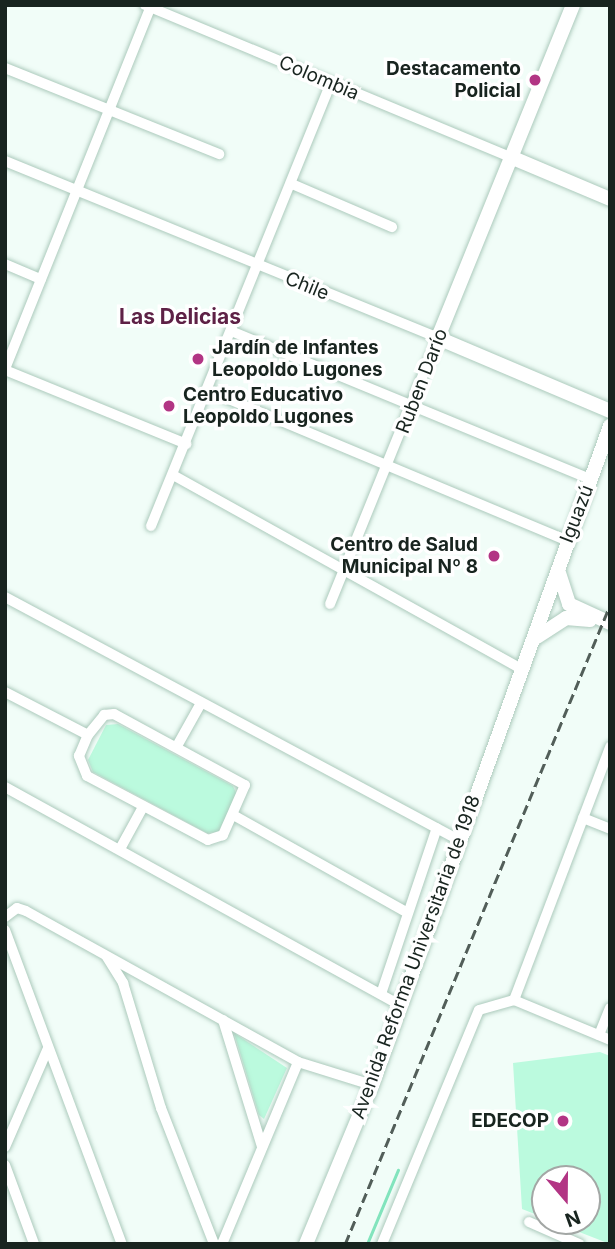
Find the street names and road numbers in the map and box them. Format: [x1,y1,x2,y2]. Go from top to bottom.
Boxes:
street label: Colombia [276,51,362,105]
street label: Chile [282,267,332,305]
street label: Ruben Darío [392,325,452,437]
street label: Iguazú [556,482,598,546]
street label: Avenida Reforma Universitaria de 1918 [347,792,485,1122]

